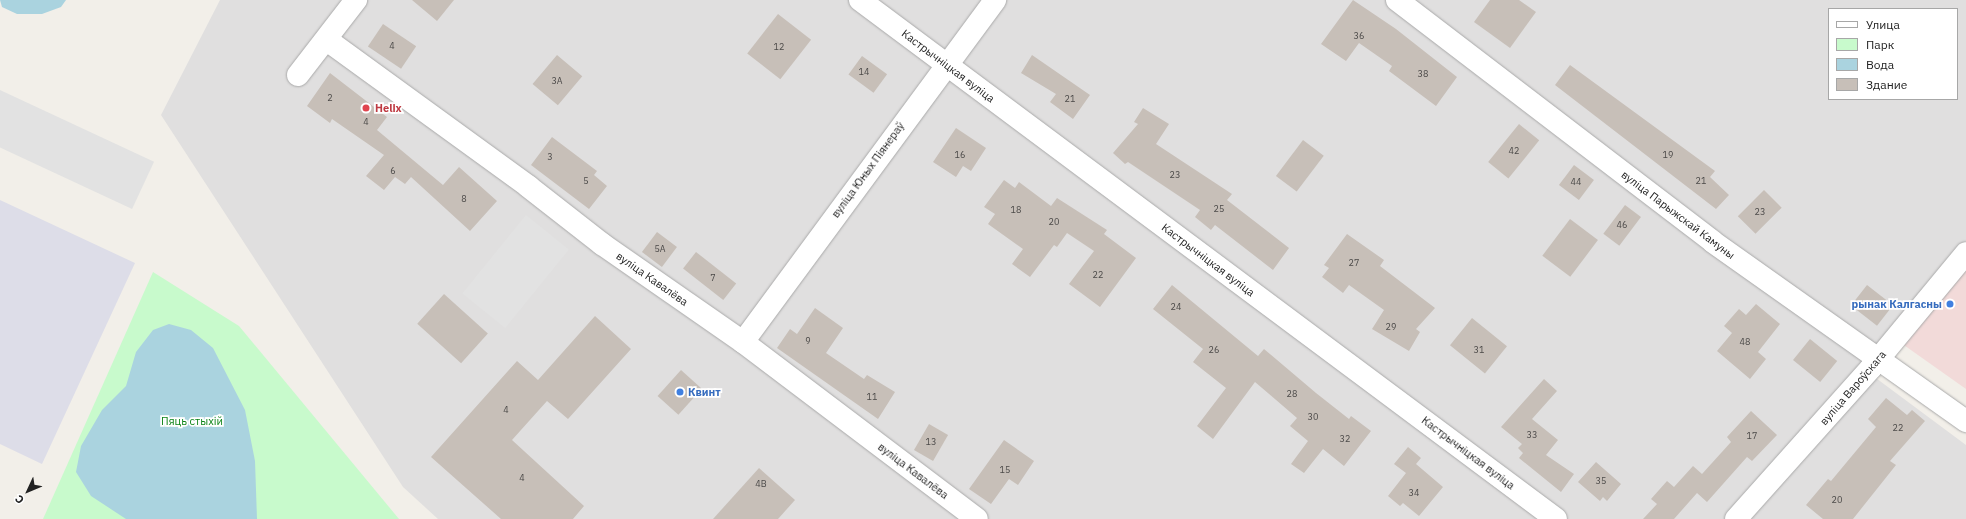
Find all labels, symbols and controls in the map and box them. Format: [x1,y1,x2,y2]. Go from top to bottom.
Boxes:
legend [1828,8,1958,100]
text: Улица [1866,17,1900,32]
street label: Кастрычніцкая вуліца [899,27,997,105]
house number: 36 [1354,31,1364,41]
text: Парк [1866,37,1894,52]
house number: 4 [389,41,395,51]
house number: 12 [774,42,784,52]
text: Вода [1866,57,1894,72]
house number: 14 [859,67,869,77]
house number: 38 [1418,69,1428,79]
house number: 3А [551,76,563,86]
text: Здание [1866,77,1907,92]
house number: 2 [327,93,333,103]
house number: 21 [1065,94,1075,104]
place label: Helix [375,101,402,115]
marker: Helix [360,102,372,114]
house number: 4 [363,117,369,127]
street label: вуліца Юных Піянераў [829,120,907,220]
house number: 42 [1509,146,1519,156]
house number: 16 [955,150,965,160]
house number: 19 [1663,150,1673,160]
house number: 3 [547,152,553,162]
house number: 6 [390,166,396,176]
street label: вуліца Парыжскай Камуны [1619,168,1737,262]
house number: 23 [1170,170,1180,180]
house number: 5 [583,176,589,186]
house number: 21 [1696,176,1706,186]
house number: 44 [1571,177,1581,187]
house number: 8 [461,194,467,204]
house number: 25 [1214,204,1224,214]
house number: 18 [1011,205,1021,215]
house number: 23 [1755,207,1765,217]
house number: 20 [1049,217,1059,227]
house number: 46 [1617,220,1627,230]
street label: Кастрычніцкая вуліца [1159,221,1257,299]
house number: 5А [654,244,666,254]
street label: вуліца Кавалёва [613,249,691,309]
house number: 27 [1349,258,1359,268]
house number: 22 [1093,270,1103,280]
house number: 7 [710,273,716,283]
place label: рынак Калгасны [1852,297,1942,311]
marker: рынак Калгасны [1945,299,1955,309]
house number: 24 [1171,302,1181,312]
house number: 29 [1386,322,1396,332]
house number: 9 [805,336,811,346]
house number: 48 [1740,337,1750,347]
house number: 26 [1209,345,1219,355]
house number: 31 [1474,345,1484,355]
street label: вуліца Вароўскага [1817,348,1889,428]
place label: Квинт [688,385,721,399]
marker: Квинт [675,387,685,397]
house number: 28 [1287,389,1297,399]
house number: 11 [867,392,877,402]
house number: 4 [503,405,509,415]
house number: 30 [1308,412,1318,422]
park label: Пяць стыхій [161,414,223,428]
street label: Кастрычніцкая вуліца [1419,414,1517,492]
house number: 22 [1893,423,1903,433]
house number: 33 [1527,430,1537,440]
house number: 17 [1747,431,1757,441]
house number: 32 [1340,434,1350,444]
house number: 13 [926,437,936,447]
street label: вуліца Кавалёва [875,440,951,502]
house number: 15 [1000,465,1010,475]
north arrow [8,471,48,511]
house number: 4 [519,473,525,483]
house number: 35 [1596,476,1606,486]
house number: 4В [755,479,767,489]
house number: 34 [1409,488,1419,498]
text: С [12,492,27,507]
house number: 20 [1832,495,1842,505]

